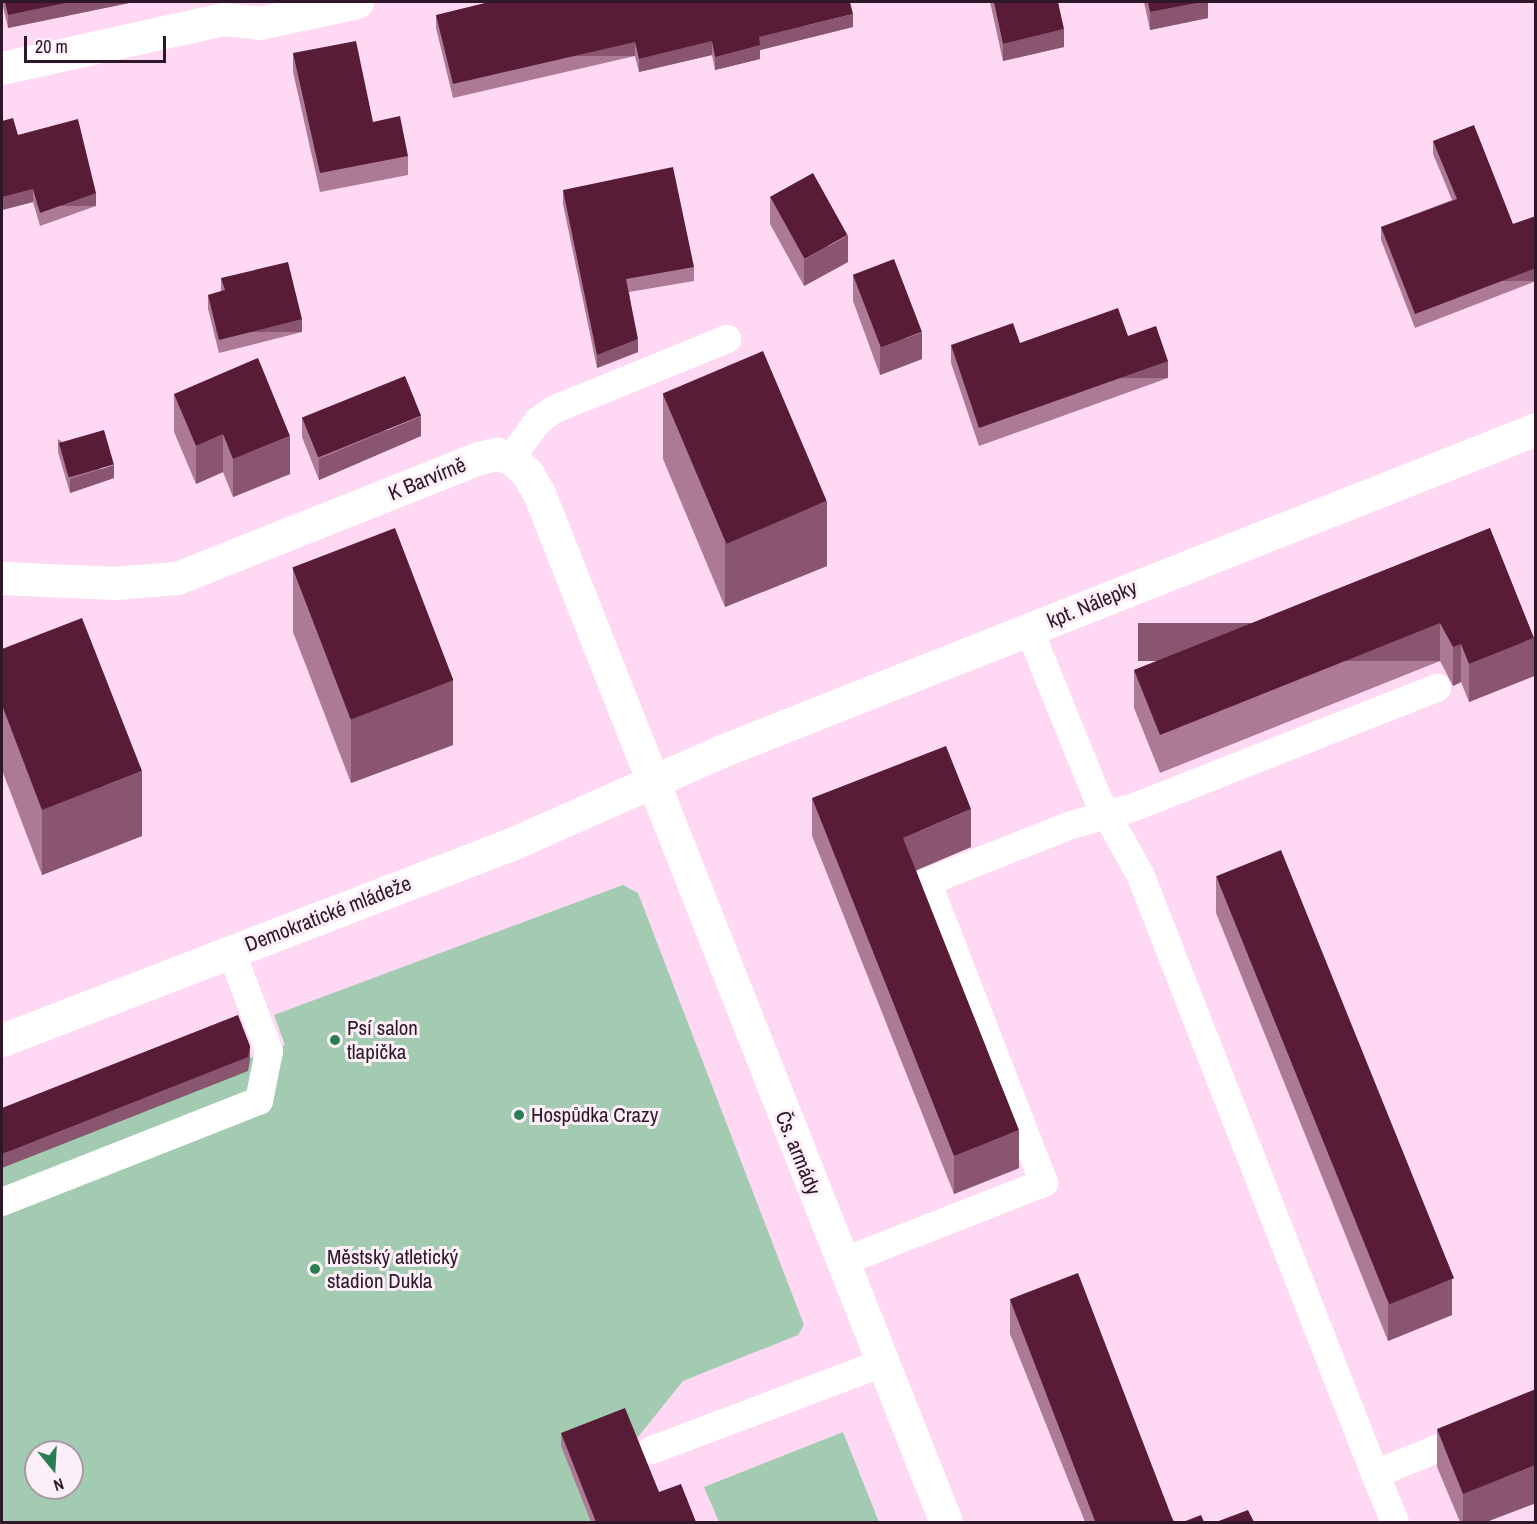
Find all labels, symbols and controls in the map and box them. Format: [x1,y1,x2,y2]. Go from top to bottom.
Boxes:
scale bar [27,24,170,62]
text: 20 m [35,34,68,59]
street label: K Barvírně [385,452,469,506]
street label: kpt. Nálepky [1043,575,1141,633]
street label: Demokratické mládeže [241,871,415,957]
place label: Psí salon tlapička [347,1015,418,1065]
marker: Psí salon tlapička [328,1033,342,1047]
place label: Hospůdka Crazy [531,1102,658,1128]
street label: Čs. armády [770,1107,826,1199]
marker: Hospůdka Crazy [512,1108,526,1122]
place label: Městský atletický stadion Dukla [327,1244,458,1294]
marker: Městský atletický stadion Dukla [308,1262,322,1276]
north arrow [24,1440,84,1500]
text: N [51,1473,67,1497]

